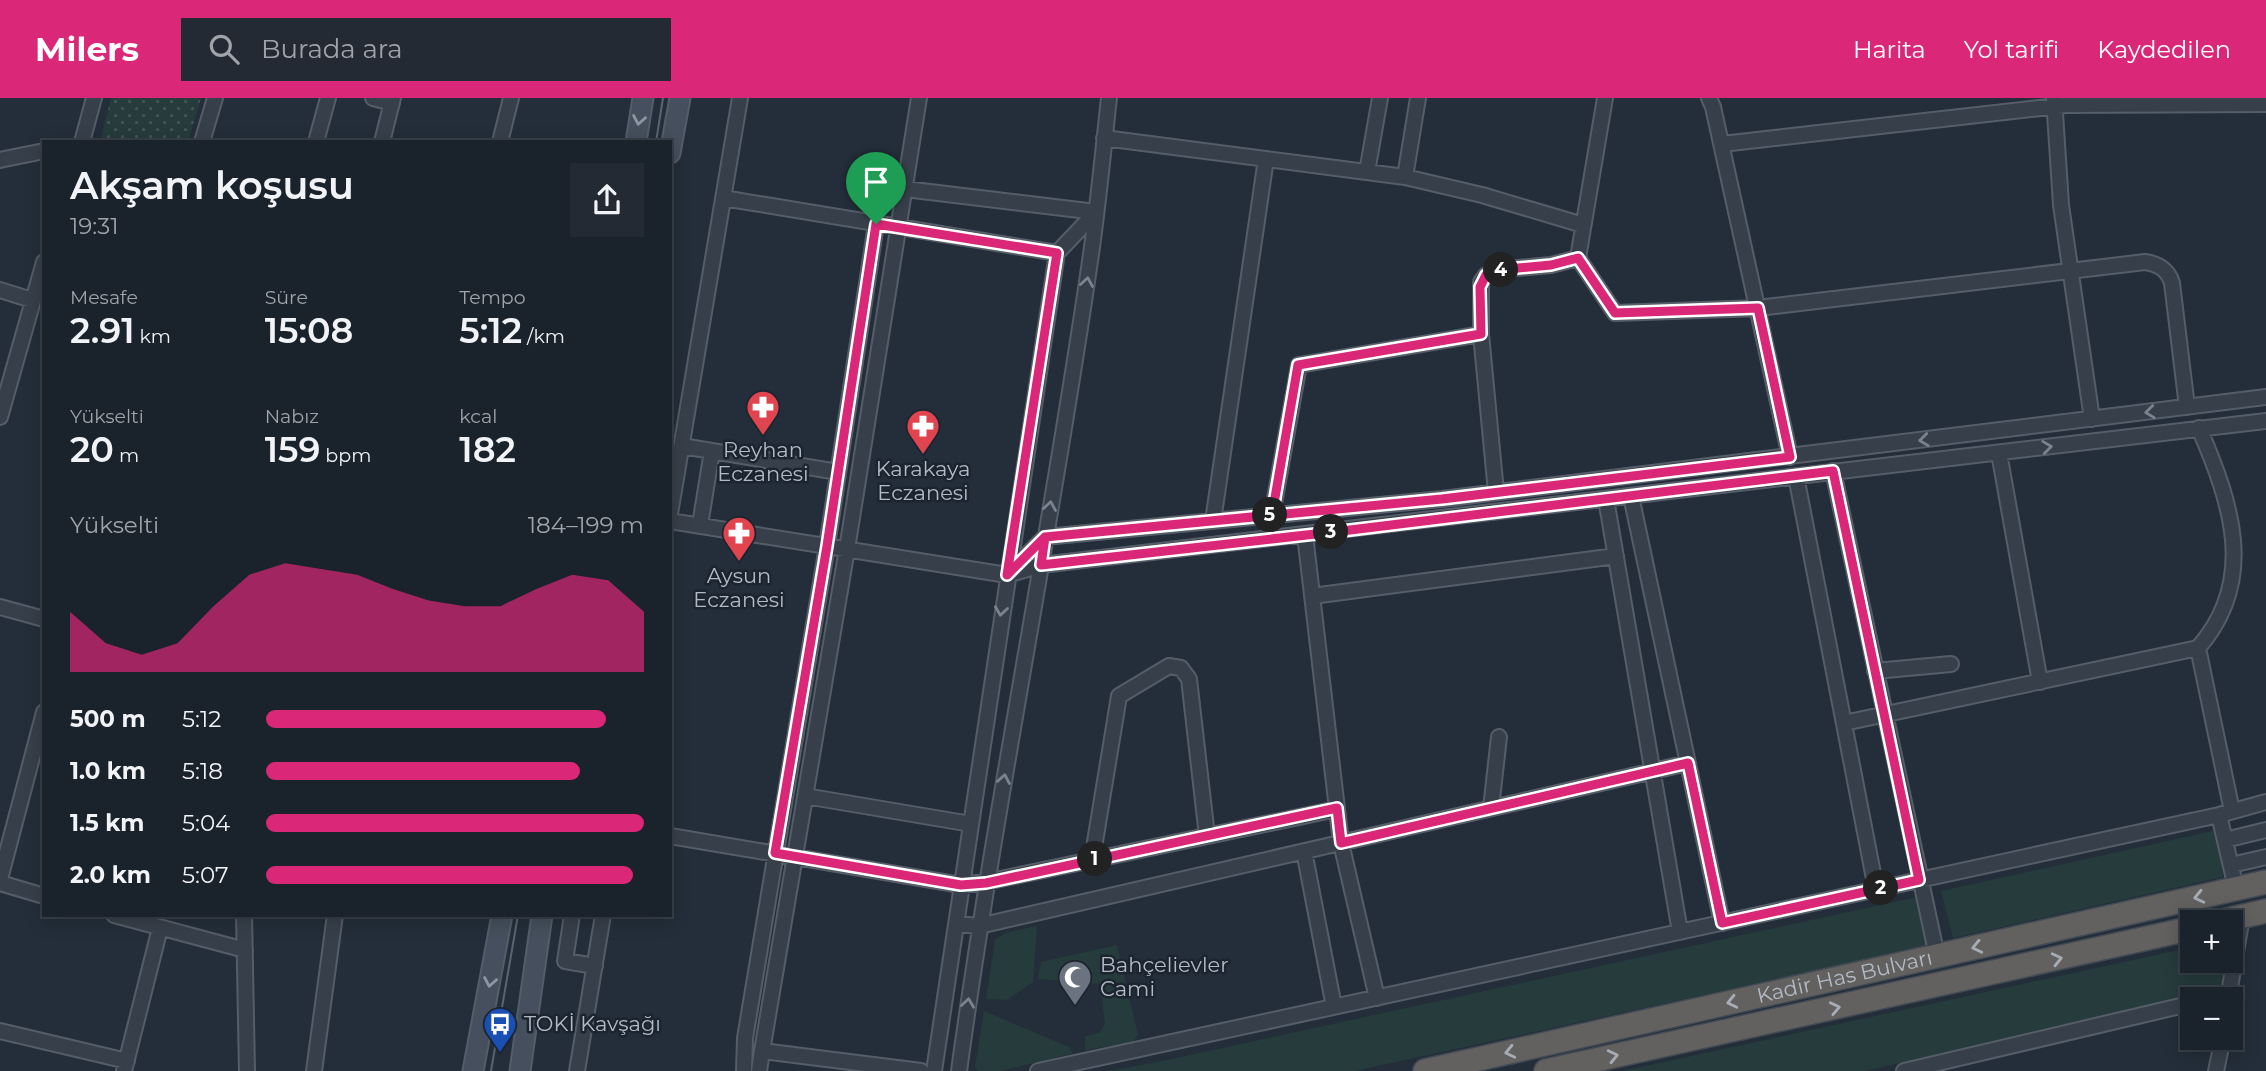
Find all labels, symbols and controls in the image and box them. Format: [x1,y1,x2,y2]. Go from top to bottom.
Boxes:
search box [181,18,671,81]
text: Milers [35,29,139,69]
icon: search [205,30,243,68]
text: Burada ara [261,33,403,65]
text: Harita [1853,35,1926,64]
text: Yol tarifi [1964,35,2059,64]
text: Kaydedilen [2097,35,2231,64]
one-way arrow [633,114,648,126]
pin [846,152,906,224]
text: Akşam koşusu [70,162,354,209]
button: share [570,163,644,237]
icon: arrive [857,163,895,201]
text: 19:31 [70,212,118,240]
pin: 4 [1484,252,1518,288]
text: 4 [1494,258,1507,281]
one-way arrow [1079,276,1094,288]
text: Mesafe [70,286,138,309]
text: Süre [265,286,308,309]
text: Tempo [459,286,526,309]
text: 2.91 [70,309,135,352]
text: 15:08 [265,309,353,352]
text: 5:12 [459,309,522,352]
text: km [135,325,171,348]
text: /km [522,325,565,348]
pharmacy icon: Reyhan Eczanesi [744,388,782,437]
text: Yükselti [70,405,144,428]
text: Nabız [265,405,319,428]
text: kcal [459,405,497,428]
one-way arrow [2144,405,2156,420]
pharmacy icon: Karakaya Eczanesi [904,407,942,456]
text: 20 [70,428,114,471]
text: 159 [265,428,320,471]
text: 182 [459,428,516,471]
one-way arrow [1918,433,1930,448]
place label: Reyhan Eczanesi [717,437,809,486]
one-way arrow [2041,440,2053,455]
text: m [114,444,139,467]
text: bpm [320,444,371,467]
place label: Karakaya Eczanesi [876,456,970,505]
pin: 5 [1252,498,1288,532]
one-way arrow [1042,500,1057,512]
text: 5 [1264,503,1275,526]
text: Yükselti [70,511,159,539]
text: 184–199 m [528,511,644,539]
pharmacy icon: Aysun Eczanesi [720,514,758,563]
pin: 3 [1314,514,1348,550]
text: 3 [1325,520,1336,543]
place label: Aysun Eczanesi [693,563,785,612]
one-way arrow [994,606,1009,617]
text: 500 m [70,705,146,733]
text: 5:12 [182,705,221,733]
text: 1.0 km [70,757,146,785]
text: 5:18 [182,757,223,785]
one-way arrow [996,773,1011,785]
text: 1.5 km [70,809,144,837]
text: 5:04 [182,809,230,837]
pin: 1 [1078,842,1112,876]
text: 1 [1091,847,1098,870]
text: 2.0 km [70,861,151,889]
text: 5:07 [182,861,229,889]
pin: 2 [1864,870,1898,906]
text: 2 [1875,876,1886,899]
one-way arrow [2193,888,2205,903]
map controls [2180,910,2243,1050]
button: + [2180,910,2243,973]
one-way arrow [1972,938,1984,953]
street label: Kadir Has Bulvarı [1754,944,1935,1008]
place label: Bahçelievler Cami [1100,952,1229,1001]
one-way arrow [2051,953,2063,968]
mosque icon: Bahçelievler Cami [1056,958,1094,1007]
one-way arrow [483,976,498,988]
button: − [2180,987,2243,1050]
one-way arrow [1726,994,1738,1008]
one-way arrow [960,998,975,1009]
one-way arrow [1829,1001,1841,1016]
bus stop icon: TOKİ Kavşağı [481,1005,519,1054]
place label: TOKİ Kavşağı [524,1011,661,1036]
one-way arrow [1504,1044,1516,1058]
one-way arrow [1607,1050,1619,1064]

